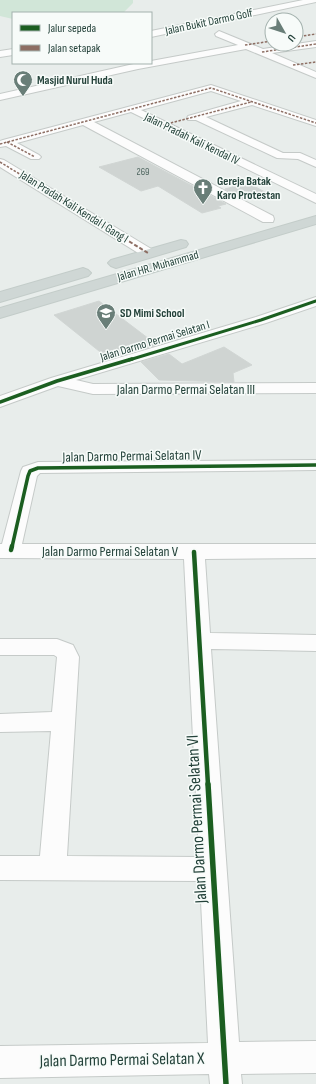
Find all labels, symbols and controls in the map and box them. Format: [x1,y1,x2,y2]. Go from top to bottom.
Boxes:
street label: Jalan Bukit Darmo Golf [163,5,255,39]
legend [12,12,152,64]
north arrow [264,12,304,52]
text: Jalur sepeda [47,21,97,36]
text: U [284,32,298,45]
text: Jalan setapak [47,41,101,56]
mosque icon: Masjid Nurul Huda [12,69,34,97]
place label: Masjid Nurul Huda [37,73,113,88]
street label: Jalan Pradah Kali Kendal IV [141,109,243,169]
house number: 269 [137,166,149,178]
street label: Jalan Pradah Kali Kendal I Gang I [16,167,131,247]
place label: Gereja Batak Karo Protestan [217,174,280,203]
church icon: Gereja Batak Karo Protestan [192,177,214,205]
street label: Jalan HR. Muhammad [115,247,200,285]
school or university icon: SD Mimi School [95,302,117,330]
place label: SD Mimi School [120,306,185,321]
street label: Jalan Darmo Permai Selatan I [97,317,212,365]
street label: Jalan Darmo Permai Selatan III [116,381,255,398]
street label: Jalan Darmo Permai Selatan IV [61,446,202,466]
street label: Jalan Darmo Permai Selatan V [41,543,179,560]
street label: Jalan Darmo Permai Selatan VI [183,734,211,905]
street label: Jalan Darmo Permai Selatan X [38,1049,205,1071]

